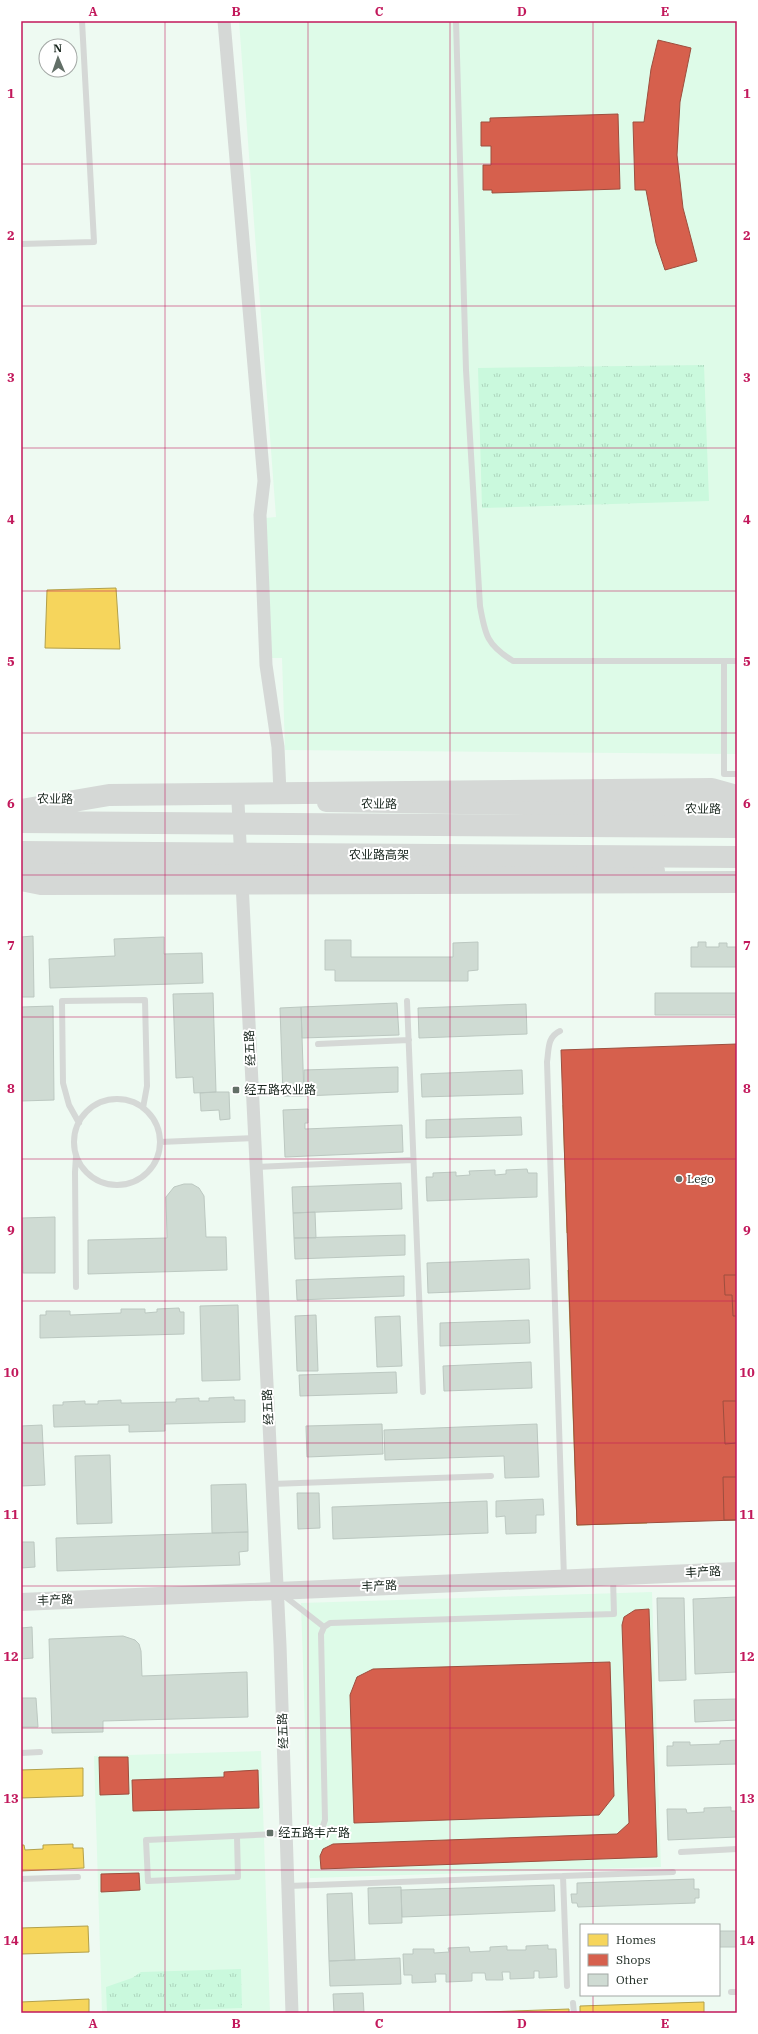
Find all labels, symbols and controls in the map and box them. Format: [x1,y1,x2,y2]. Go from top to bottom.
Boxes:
text: A [88,3,98,20]
text: B [231,3,241,20]
text: C [375,3,384,20]
text: D [517,3,527,20]
text: E [661,3,669,20]
north arrow [38,38,78,78]
text: N [53,41,63,55]
text: 1 [7,85,15,102]
text: 1 [743,85,751,102]
text: 2 [7,227,15,244]
text: 2 [743,227,751,244]
text: 3 [7,369,15,386]
text: 3 [743,369,751,386]
text: 4 [7,511,15,528]
text: 4 [743,511,751,528]
text: 5 [7,653,15,670]
text: 5 [743,653,751,670]
street label: 农业路 [37,791,73,806]
text: 6 [7,795,15,812]
text: 6 [743,795,751,812]
street label: 农业路 [361,796,397,811]
street label: 农业路 [685,801,721,816]
street label: 农业路高架 [349,847,409,862]
text: 7 [7,937,15,954]
text: 7 [743,937,751,954]
street label: 经五路 [241,1030,258,1066]
text: 8 [7,1080,15,1097]
text: 8 [743,1080,751,1097]
place label: 经五路农业路 [244,1082,316,1097]
marker: 经五路农业路 [231,1085,241,1095]
place label: Lego [687,1171,714,1186]
marker: Lego [674,1174,684,1184]
text: 9 [7,1222,15,1239]
text: 9 [743,1222,751,1239]
text: 10 [3,1364,19,1381]
text: 10 [739,1364,755,1381]
street label: 经五路 [259,1389,276,1425]
text: 11 [3,1506,19,1523]
text: 11 [739,1506,755,1523]
street label: 丰产路 [685,1563,721,1580]
street label: 丰产路 [361,1577,397,1594]
street label: 丰产路 [37,1591,73,1608]
text: 12 [3,1648,19,1665]
text: 12 [739,1648,755,1665]
street label: 经五路 [274,1713,291,1749]
text: 13 [3,1790,19,1807]
text: 13 [739,1790,755,1807]
place label: 经五路丰产路 [278,1825,350,1840]
marker: 经五路丰产路 [265,1828,275,1838]
legend [580,1924,720,1996]
text: 14 [3,1932,19,1949]
text: Homes [616,1932,656,1947]
text: 14 [739,1932,755,1949]
text: Shops [616,1952,651,1967]
text: Other [616,1972,649,1987]
text: A [88,2015,98,2032]
text: B [231,2015,241,2032]
text: C [375,2015,384,2032]
text: D [517,2015,527,2032]
text: E [661,2015,669,2032]

